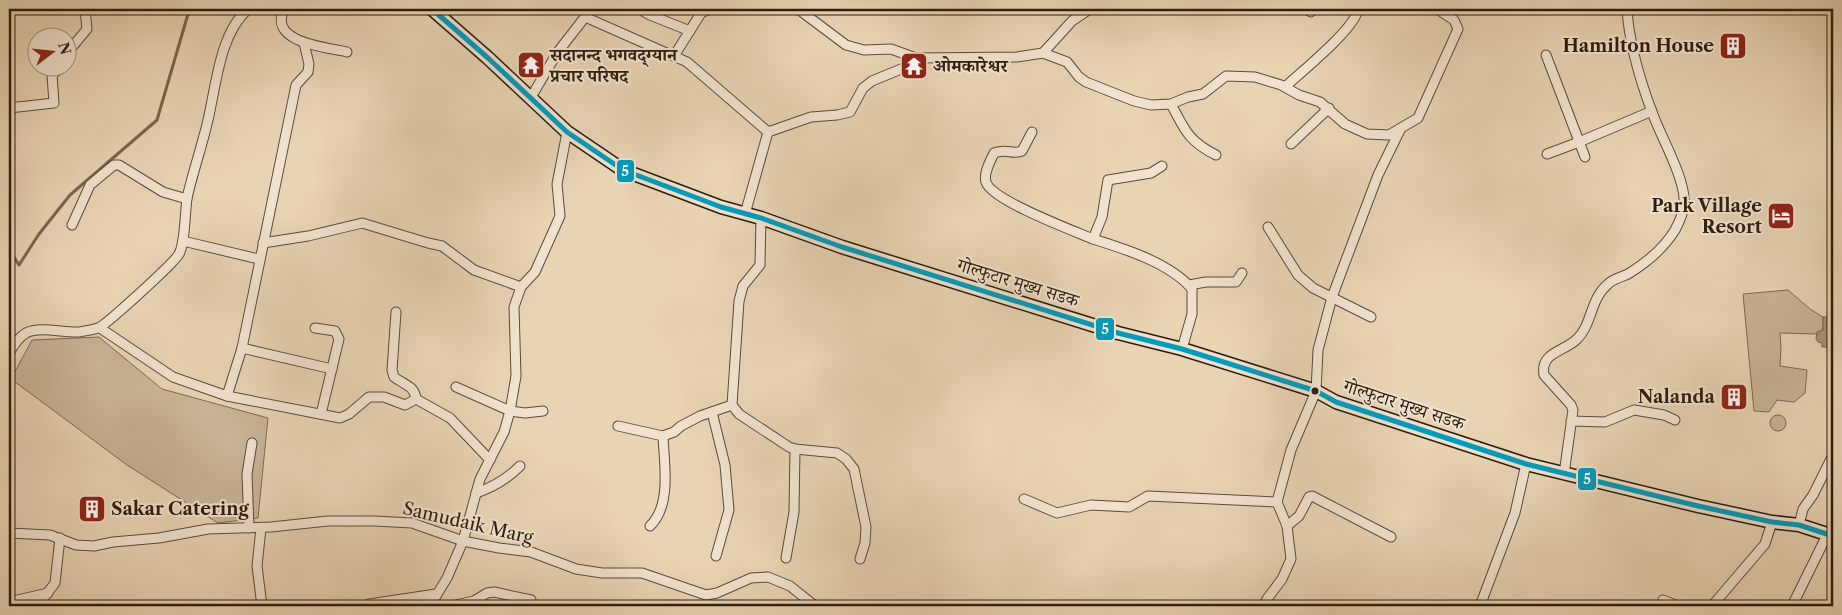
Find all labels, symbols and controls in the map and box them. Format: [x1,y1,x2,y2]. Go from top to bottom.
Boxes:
north arrow [28,28,78,78]
building icon: Hamilton House [1718,31,1748,61]
place label: Hamilton House [1563,35,1714,57]
text: N [54,40,75,57]
place label: सदानन्द भगवद्ग्यान प्रचार परिषद [548,44,679,87]
temple icon: सदानन्द भगवद्ग्यान प्रचार परिषद [516,50,546,80]
temple icon: ओमकारेश्वर [899,51,929,81]
place label: ओमकारेश्वर [933,55,1009,77]
line badge: 5 [616,159,635,183]
text: 5 [621,162,629,180]
place label: Park Village Resort [1651,195,1763,238]
hotel icon: Park Village Resort [1766,201,1796,231]
street label: गोल्फुटार मुख्य सडक [954,254,1083,312]
line badge: 5 [1095,317,1115,341]
text: 5 [1101,320,1109,338]
street label: गोल्फुटार मुख्य सडक [1340,375,1468,435]
building icon: Nalanda [1719,382,1749,412]
unlabelled marker [1310,386,1320,396]
place label: Nalanda [1638,386,1716,408]
line badge: 5 [1577,467,1597,491]
text: 5 [1583,470,1591,488]
building icon: Sakar Catering [77,494,107,524]
street label: Samudaik Marg [401,497,536,549]
place label: Sakar Catering [111,498,249,520]

